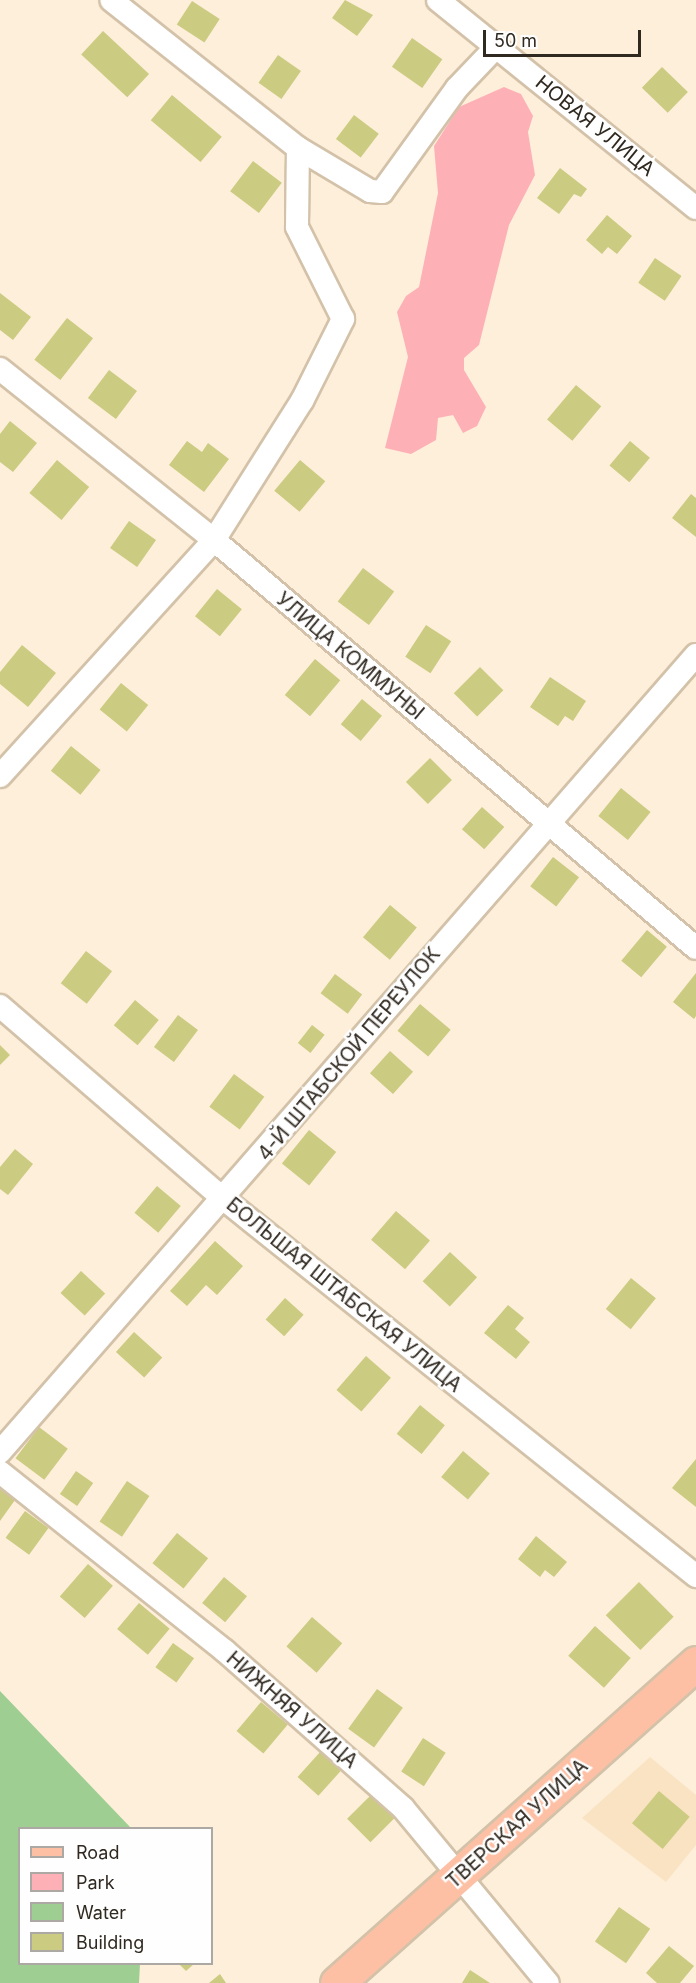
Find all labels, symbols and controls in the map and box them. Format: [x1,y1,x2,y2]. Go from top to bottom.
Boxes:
scale bar [486,18,644,56]
text: 50 m [494,30,537,51]
street label: НОВАЯ УЛИЦА [531,71,659,181]
street label: УЛИЦА КОММУНЫ [271,587,429,725]
street label: 4-Й ШТАБСКОЙ ПЕРЕУЛОК [253,942,445,1166]
street label: БОЛЬШАЯ ШТАБСКАЯ УЛИЦА [221,1193,467,1397]
street label: НИЖНЯЯ УЛИЦА [221,1646,363,1774]
street label: ТВЕРСКАЯ УЛИЦА [441,1754,593,1894]
legend [18,1827,213,1965]
text: Road [76,1842,119,1863]
text: Park [76,1872,115,1893]
text: Water [76,1902,126,1923]
text: Building [76,1932,144,1953]

